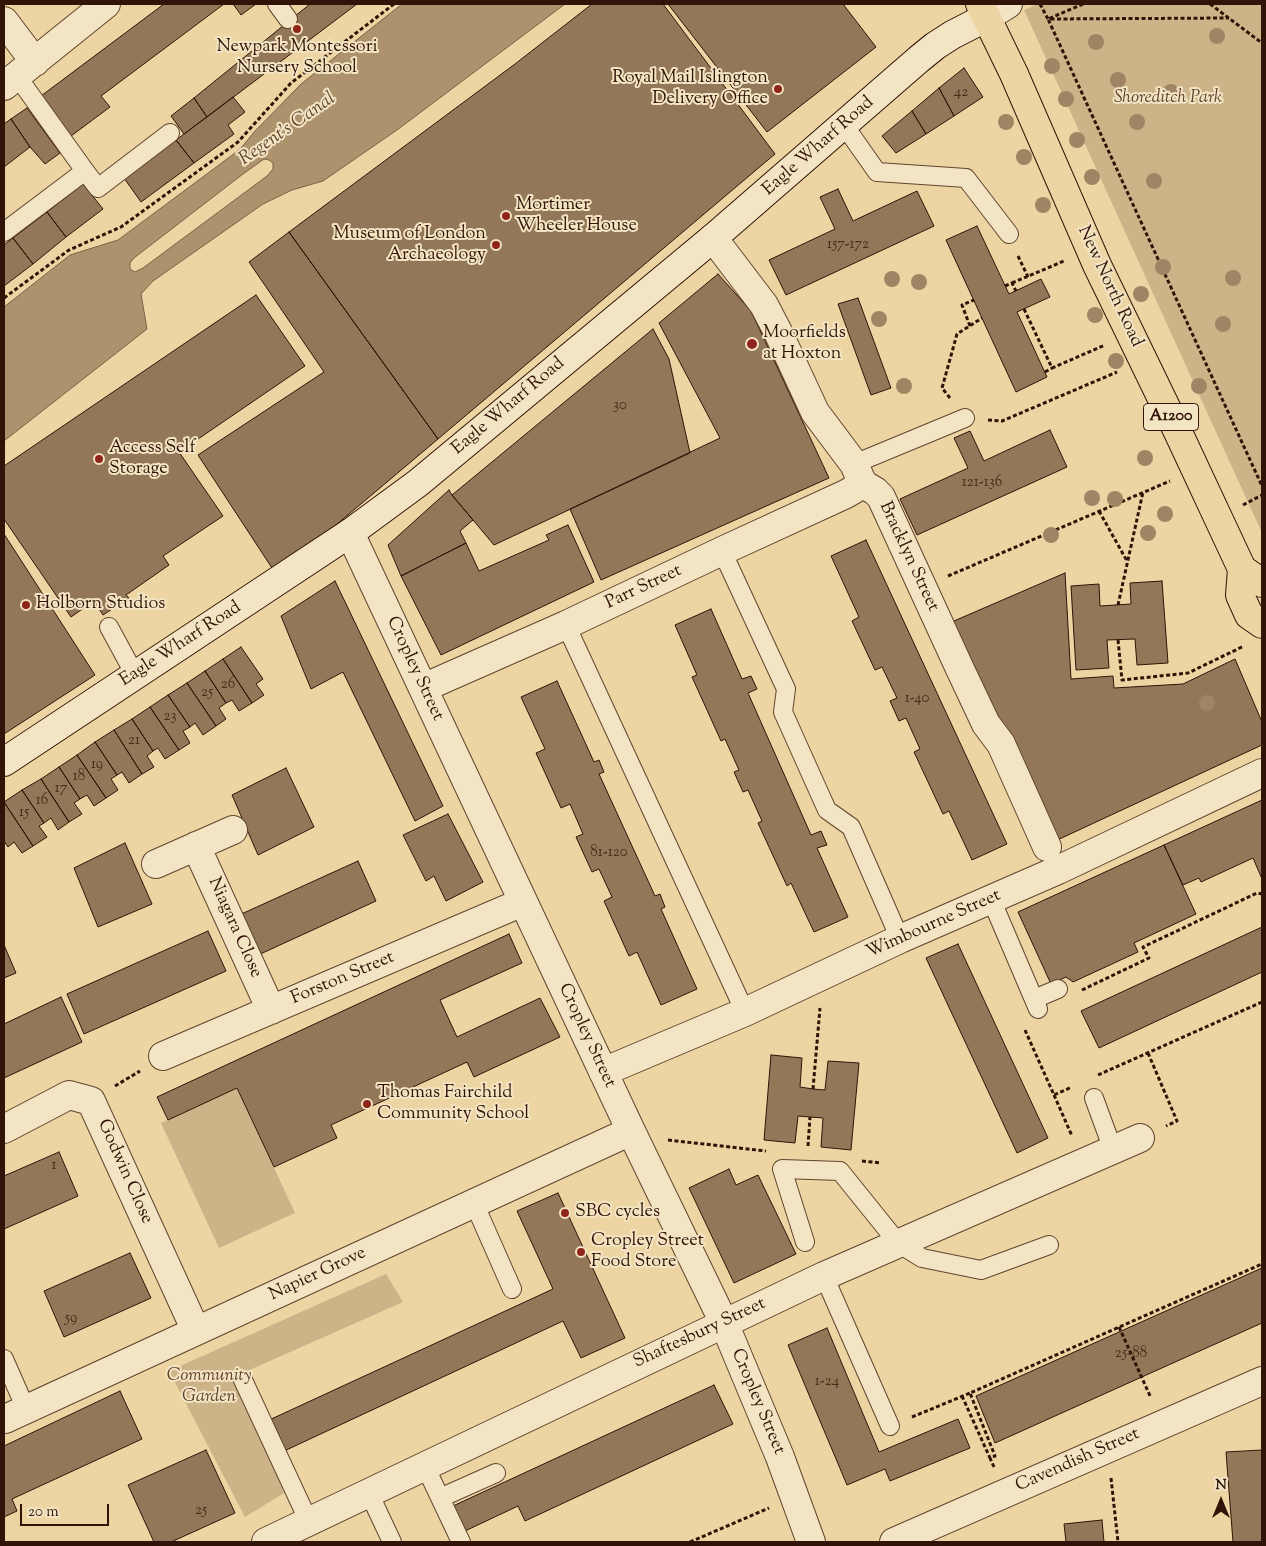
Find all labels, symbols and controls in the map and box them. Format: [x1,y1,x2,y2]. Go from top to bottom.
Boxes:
marker: Newpark Montessori Nursery School [291,23,303,35]
place label: Newpark Montessori Nursery School [216,37,378,80]
place label: Royal Mail Islington Delivery Office [612,68,768,110]
marker: Royal Mail Islington Delivery Office [772,83,784,95]
house number: 42 [954,84,968,102]
water label: Regent's Canal [235,88,341,172]
park label: Shoreditch Park [1114,88,1222,110]
street label: Eagle Wharf Road [759,93,879,201]
place label: Mortimer Wheeler House [516,195,637,238]
marker: Mortimer Wheeler House [500,210,512,222]
street label: New North Road [1071,223,1147,351]
place label: Museum of London Archaeology [333,224,486,266]
house number: 157-172 [827,236,869,254]
marker: Museum of London Archaeology [490,239,502,251]
place label: Moorfields at Hoxton [763,323,846,366]
marker: Moorfields at Hoxton [745,337,759,351]
street label: Eagle Wharf Road [448,354,570,460]
house number: 30 [613,397,627,415]
road number: A1200 [1144,404,1198,431]
place label: Access Self Storage [109,438,196,480]
marker: Access Self Storage [93,453,105,465]
house number: 121-136 [962,474,1002,492]
street label: Bracklyn Street [873,499,943,615]
street label: Parr Street [602,561,686,615]
place label: Holborn Studios [36,594,165,616]
street label: Eagle Wharf Road [116,598,246,692]
marker: Holborn Studios [20,599,32,611]
street label: Cropley Street [380,613,448,725]
house number: 26 [221,676,235,694]
house number: 25 [201,684,213,702]
house number: 1-40 [905,690,929,708]
house number: 23 [163,708,177,726]
house number: 21 [128,732,140,750]
house number: 19 [91,756,103,774]
house number: 18 [73,768,85,786]
house number: 17 [55,780,67,798]
house number: 16 [36,792,48,810]
house number: 15 [19,804,29,822]
house number: 81-120 [590,844,628,862]
street label: Niagara Close [202,874,266,982]
street label: Wimbourne Street [864,886,1004,964]
street label: Forston Street [288,948,398,1010]
street label: Cropley Street [552,980,620,1092]
place label: Thomas Fairchild Community School [377,1083,529,1126]
marker: Thomas Fairchild Community School [361,1098,373,1110]
street label: Godwin Close [91,1116,157,1228]
house number: 1 [51,1157,57,1175]
place label: SBC cycles [575,1202,660,1224]
marker: SBC cycles [559,1207,571,1219]
place label: Cropley Street Food Store [591,1231,704,1274]
street label: Napier Grove [266,1243,370,1307]
marker: Cropley Street Food Store [575,1246,587,1258]
street label: Shaftesbury Street [630,1294,770,1374]
house number: 59 [65,1310,77,1328]
house number: 25-88 [1115,1345,1147,1363]
street label: Cropley Street [725,1346,789,1458]
park label: Community Garden [167,1366,251,1408]
house number: 1-24 [815,1373,839,1391]
street label: Cavendish Street [1013,1424,1143,1498]
north arrow [1196,1476,1246,1526]
text: N [1215,1476,1227,1496]
scale bar [22,1494,111,1526]
text: 20 m [28,1502,59,1523]
house number: 25 [195,1502,207,1520]

